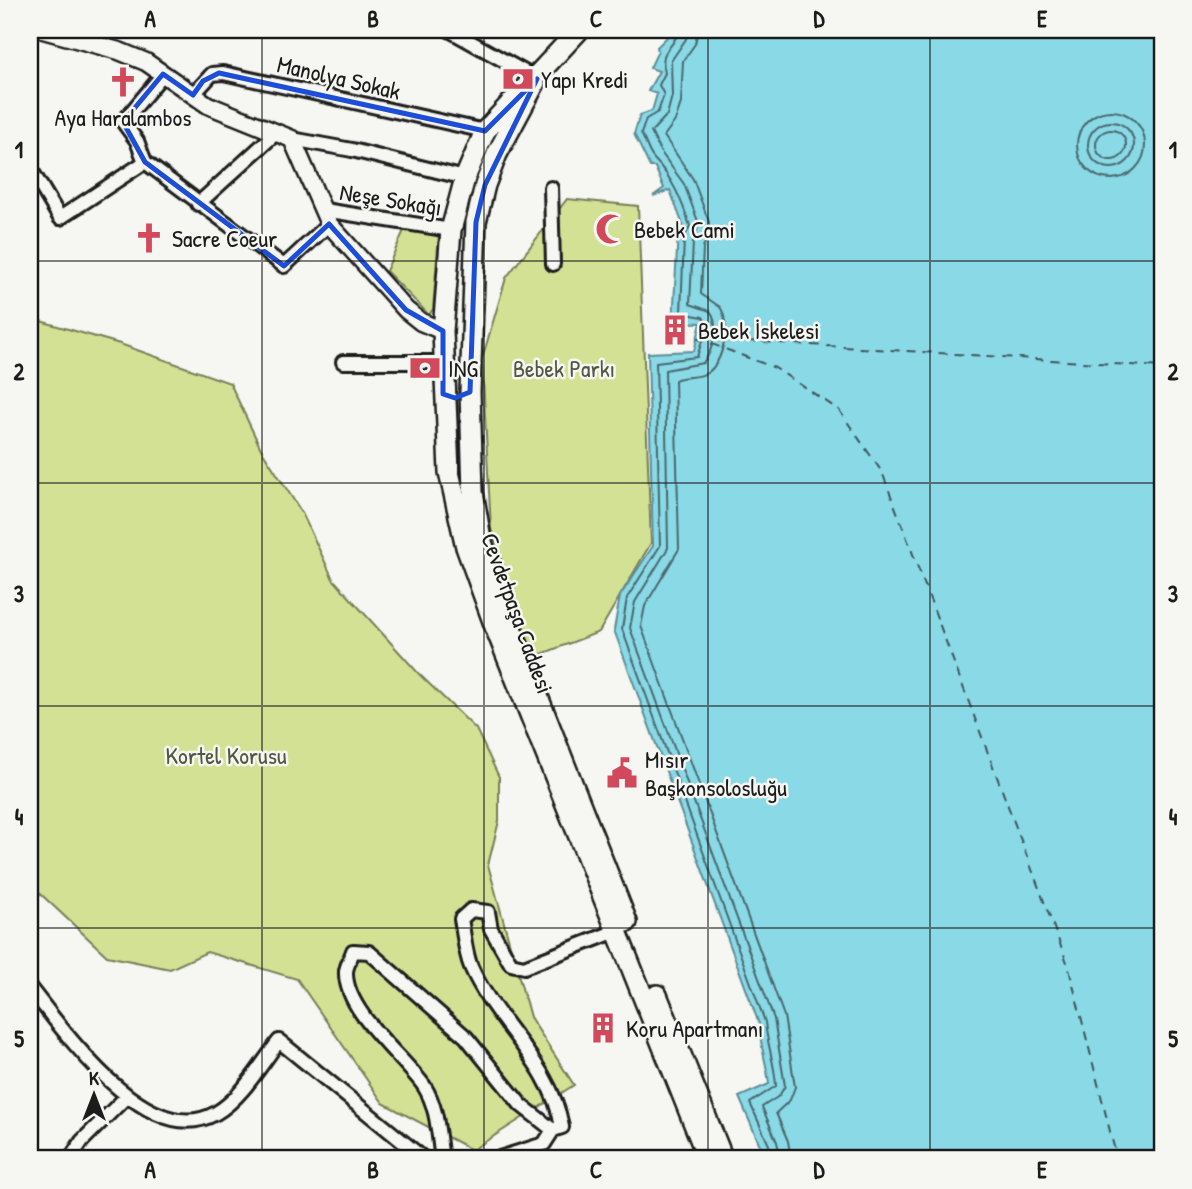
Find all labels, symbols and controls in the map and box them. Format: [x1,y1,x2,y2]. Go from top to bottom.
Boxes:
text: A [144,3,156,34]
text: B [367,3,379,34]
text: C [590,3,602,34]
text: D [814,3,826,34]
text: E [1037,3,1048,34]
street label: Manolya Sokak [274,47,404,107]
bank icon: Yapı Kredi [501,62,535,96]
place label: Yapı Kredi [541,63,628,95]
church icon: Aya Haralambos [106,65,140,99]
place label: Aya Haralambos [55,101,192,133]
text: 1 [15,134,23,165]
text: 1 [1169,134,1177,165]
street label: Neşe Sokağı [338,175,444,223]
mosque icon: Bebek Cami [594,212,628,246]
place label: Bebek Cami [634,213,735,245]
church icon: Sacre Coeur [132,221,166,255]
place label: Sacre Coeur [172,222,277,254]
building icon: Bebek İskelesi [658,313,692,347]
place label: Bebek İskelesi [698,314,820,346]
bank icon: ING [408,351,442,385]
place label: ING [448,352,478,384]
park label: Bebek Parkı [513,352,615,384]
text: 2 [14,356,25,387]
text: 2 [1168,356,1179,387]
street label: Cevdetpaşa Caddesi [474,528,562,698]
text: 3 [14,578,24,609]
text: 3 [1168,578,1178,609]
park label: Kortel Korusu [165,739,287,771]
place label: Mısır Başkonsolosluğu [645,743,787,803]
public building icon: Mısır Başkonsolosluğu [605,756,639,790]
text: 4 [15,801,24,832]
text: 4 [1169,801,1178,832]
building icon: Koru Apartmanı [586,1011,620,1045]
place label: Koru Apartmanı [626,1012,763,1044]
text: 5 [14,1023,24,1054]
text: 5 [1168,1023,1178,1054]
north arrow [60,1060,130,1130]
text: K [89,1065,99,1091]
text: A [144,1154,156,1185]
text: B [367,1154,379,1185]
text: C [590,1154,602,1185]
text: D [814,1154,826,1185]
text: E [1037,1154,1048,1185]

